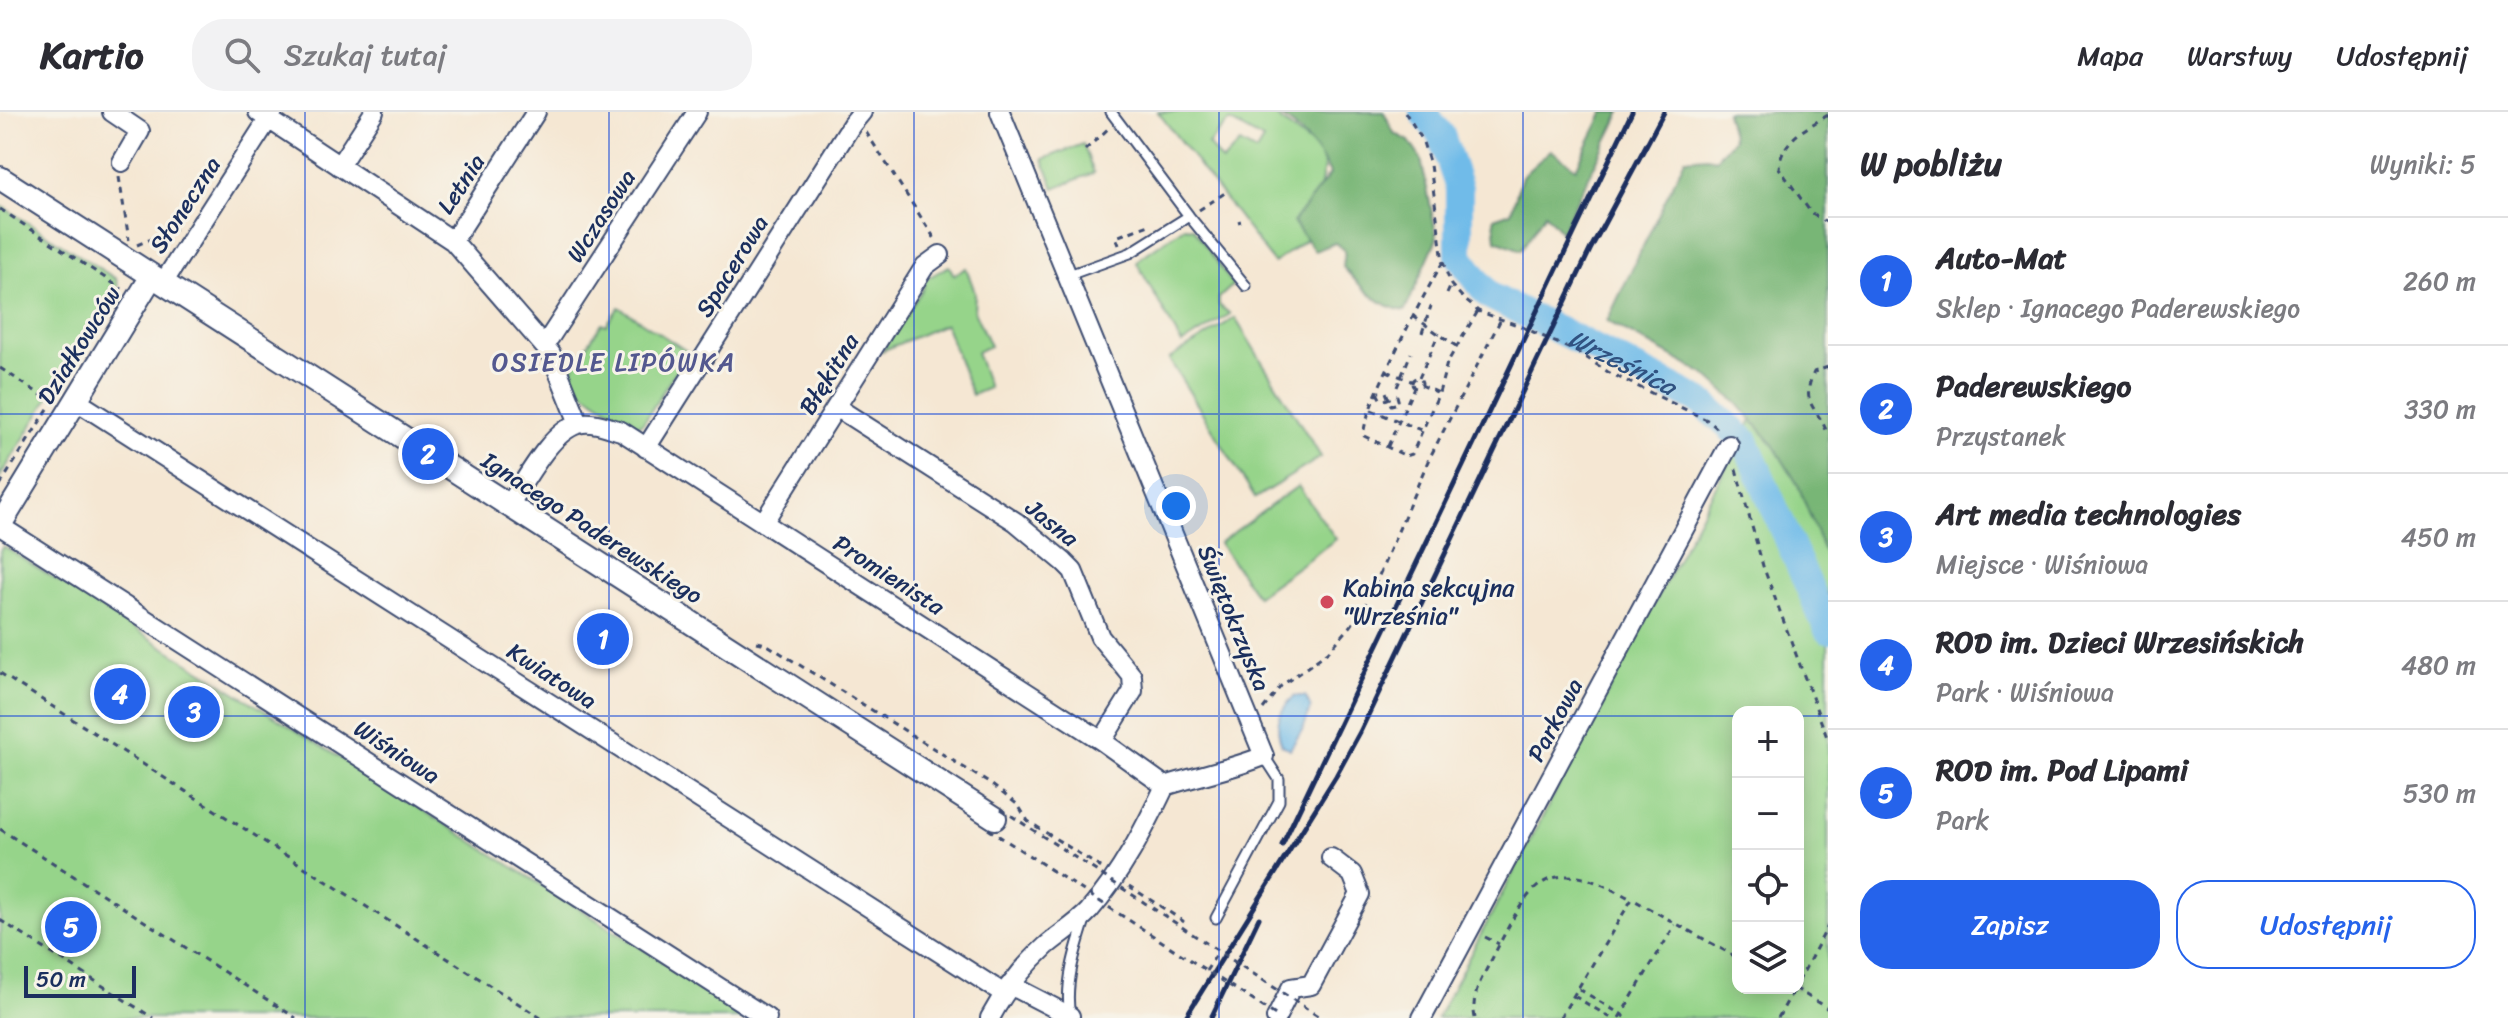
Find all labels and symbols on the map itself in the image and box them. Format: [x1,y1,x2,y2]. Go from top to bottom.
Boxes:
street label: Letnia [426,145,496,223]
street label: Słoneczna [138,148,232,262]
street label: Wczasowa [555,161,647,271]
street label: Spacerowa [684,206,780,326]
street label: Działkowców [26,277,133,413]
water label: Wrześnica [1560,316,1687,410]
street label: Błękitna [787,324,871,423]
district label: OSIEDLE LIPÓWKA [492,339,736,385]
pin: 2 [402,424,454,484]
street label: Ignacego Paderewskiego [472,440,712,616]
your location [1156,486,1196,526]
street label: Jasna [1015,487,1089,559]
street label: Promienista [825,523,954,628]
street label: Świętokrzyska [1185,538,1283,698]
place label: Kabina sekcyjna "Września" [1343,567,1515,637]
marker: Kabina sekcyjna "Września" [1318,593,1336,611]
pin: 1 [577,609,629,669]
street label: Kwiatowa [498,631,606,721]
pin: 4 [94,664,146,724]
street label: Parkowa [1515,670,1595,770]
pin: 3 [168,682,220,742]
street label: Wiśniowa [345,708,449,796]
pin: 5 [45,897,97,957]
scale bar [24,962,136,998]

